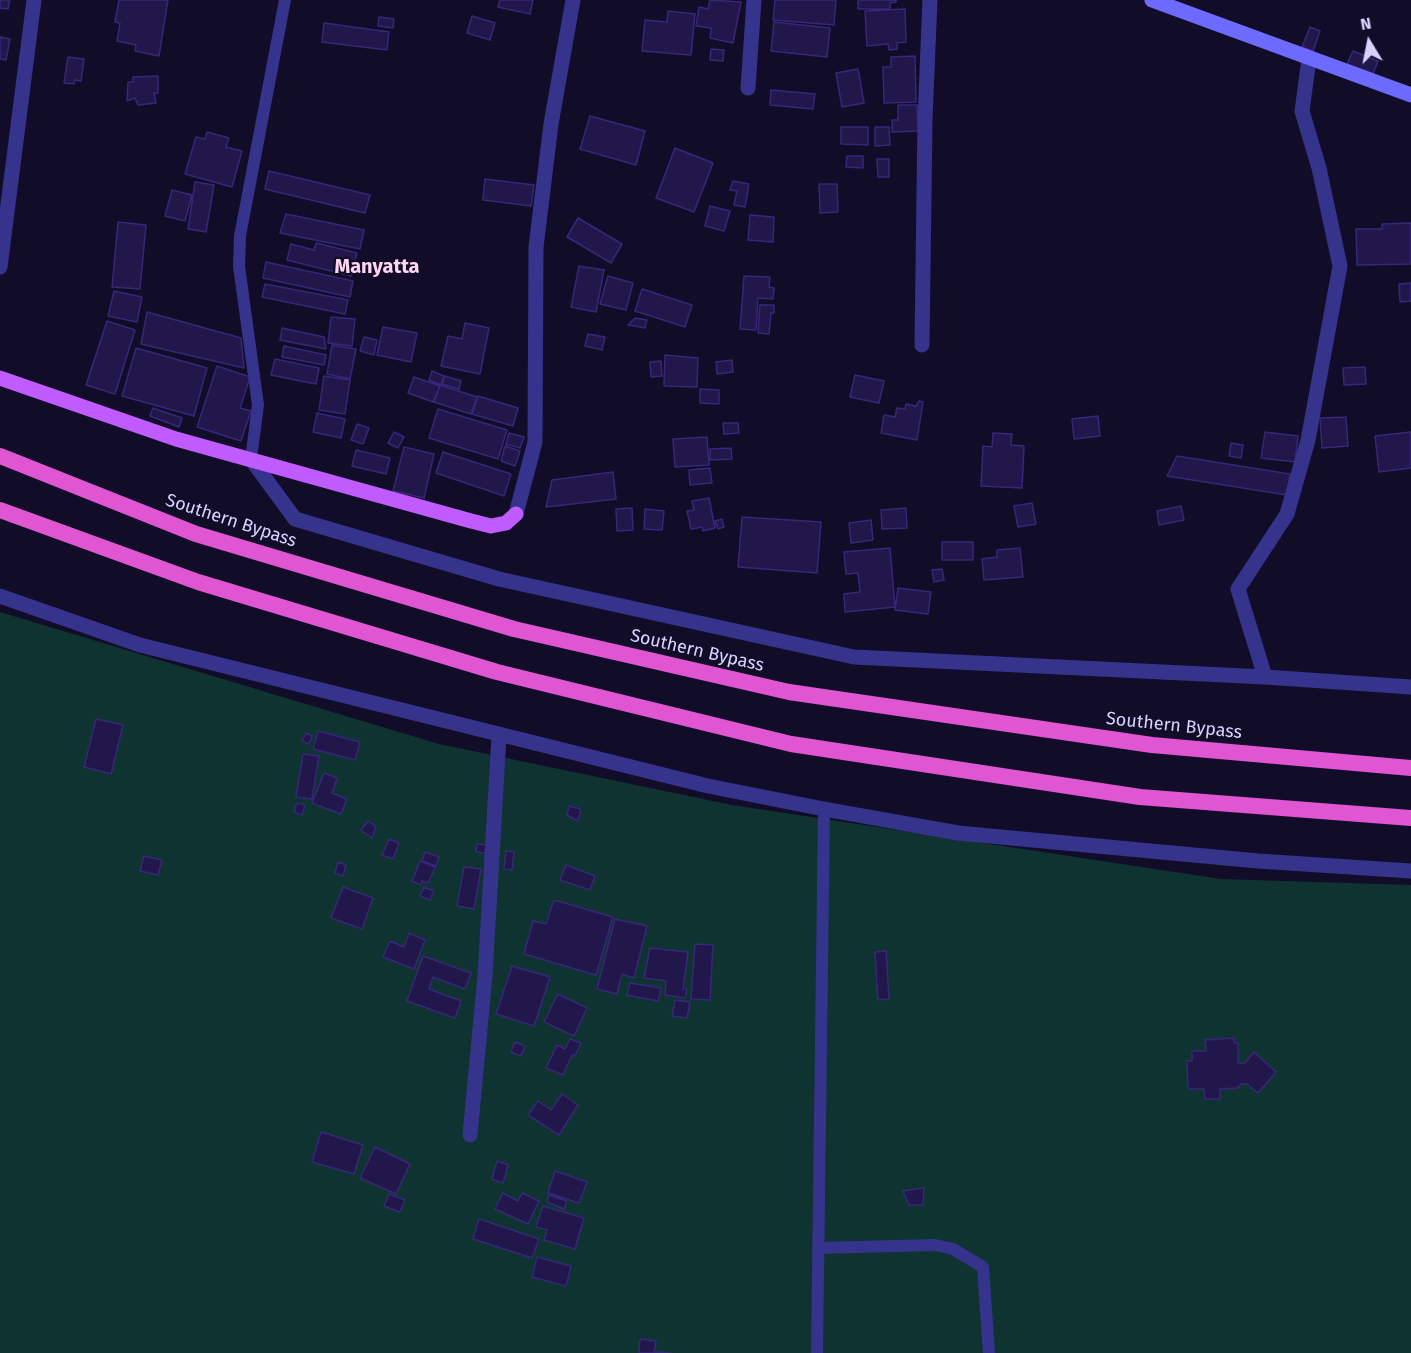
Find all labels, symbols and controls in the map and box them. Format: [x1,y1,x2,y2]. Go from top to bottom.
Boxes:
north arrow [1339,12,1399,72]
text: N [1359,14,1373,34]
district label: Manyatta [334,255,420,279]
street label: Southern Bypass [163,490,299,552]
street label: Southern Bypass [628,625,766,677]
street label: Southern Bypass [1105,708,1243,744]

